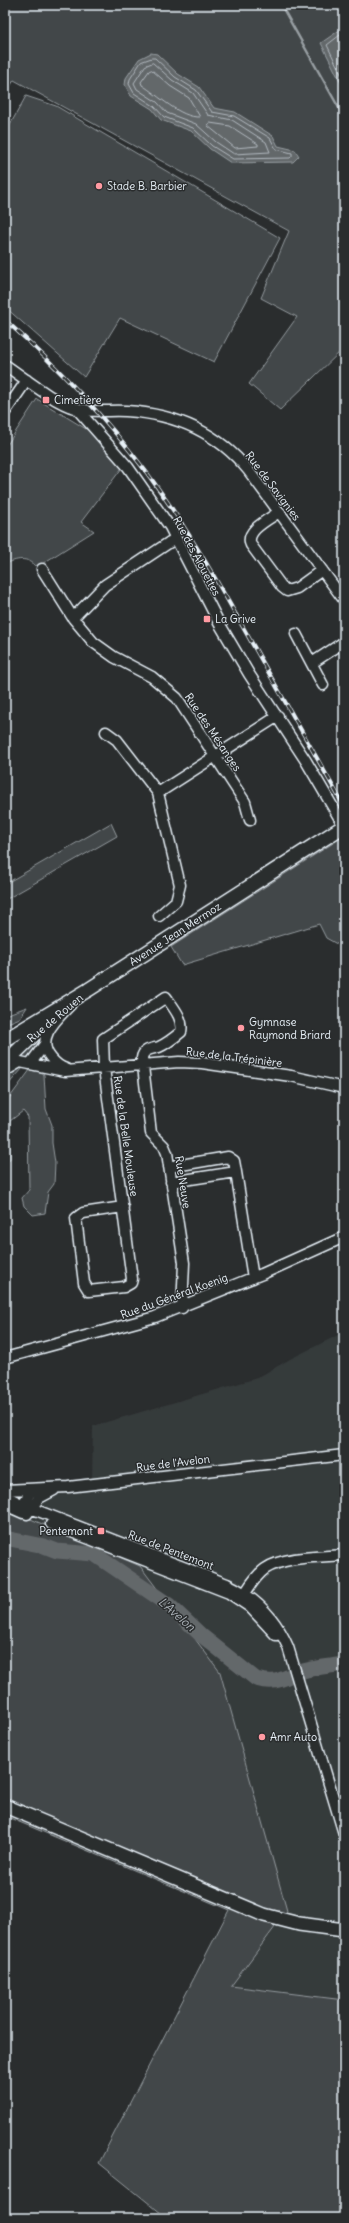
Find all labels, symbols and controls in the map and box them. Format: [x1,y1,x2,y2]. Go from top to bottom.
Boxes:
place label: Stade B. Barbier [107,179,187,193]
marker: Stade B. Barbier [94,181,104,191]
place label: Cimetière [54,393,102,407]
marker: Cimetière [41,395,51,405]
street label: Rue de Savignies [242,449,304,523]
street label: Rue des Alouettes [170,514,224,598]
place label: La Grive [215,612,256,626]
marker: La Grive [202,614,212,624]
street label: Rue des Mésanges [182,690,244,774]
street label: Avenue Jean Mermoz [127,899,223,969]
street label: Rue de Rouen [24,991,86,1045]
place label: Gymnase Raymond Briard [249,1015,332,1042]
marker: Gymnase Raymond Briard [236,1023,246,1033]
street label: Rue de la Trépinière [185,1044,283,1070]
street label: Rue de la Belle Mouleuse [111,1075,141,1197]
street label: Rue Neuve [172,1155,194,1209]
street label: Rue du Général Koenig [119,1270,229,1322]
street label: Rue de l'Avelon [135,1452,211,1474]
place label: Pentemont [39,1524,93,1538]
marker: Pentemont [96,1526,106,1536]
street label: Rue de Pentemont [126,1527,216,1573]
water label: L'Avelon [156,1594,199,1635]
place label: Amr Auto [270,1730,317,1744]
marker: Amr Auto [257,1732,267,1742]

